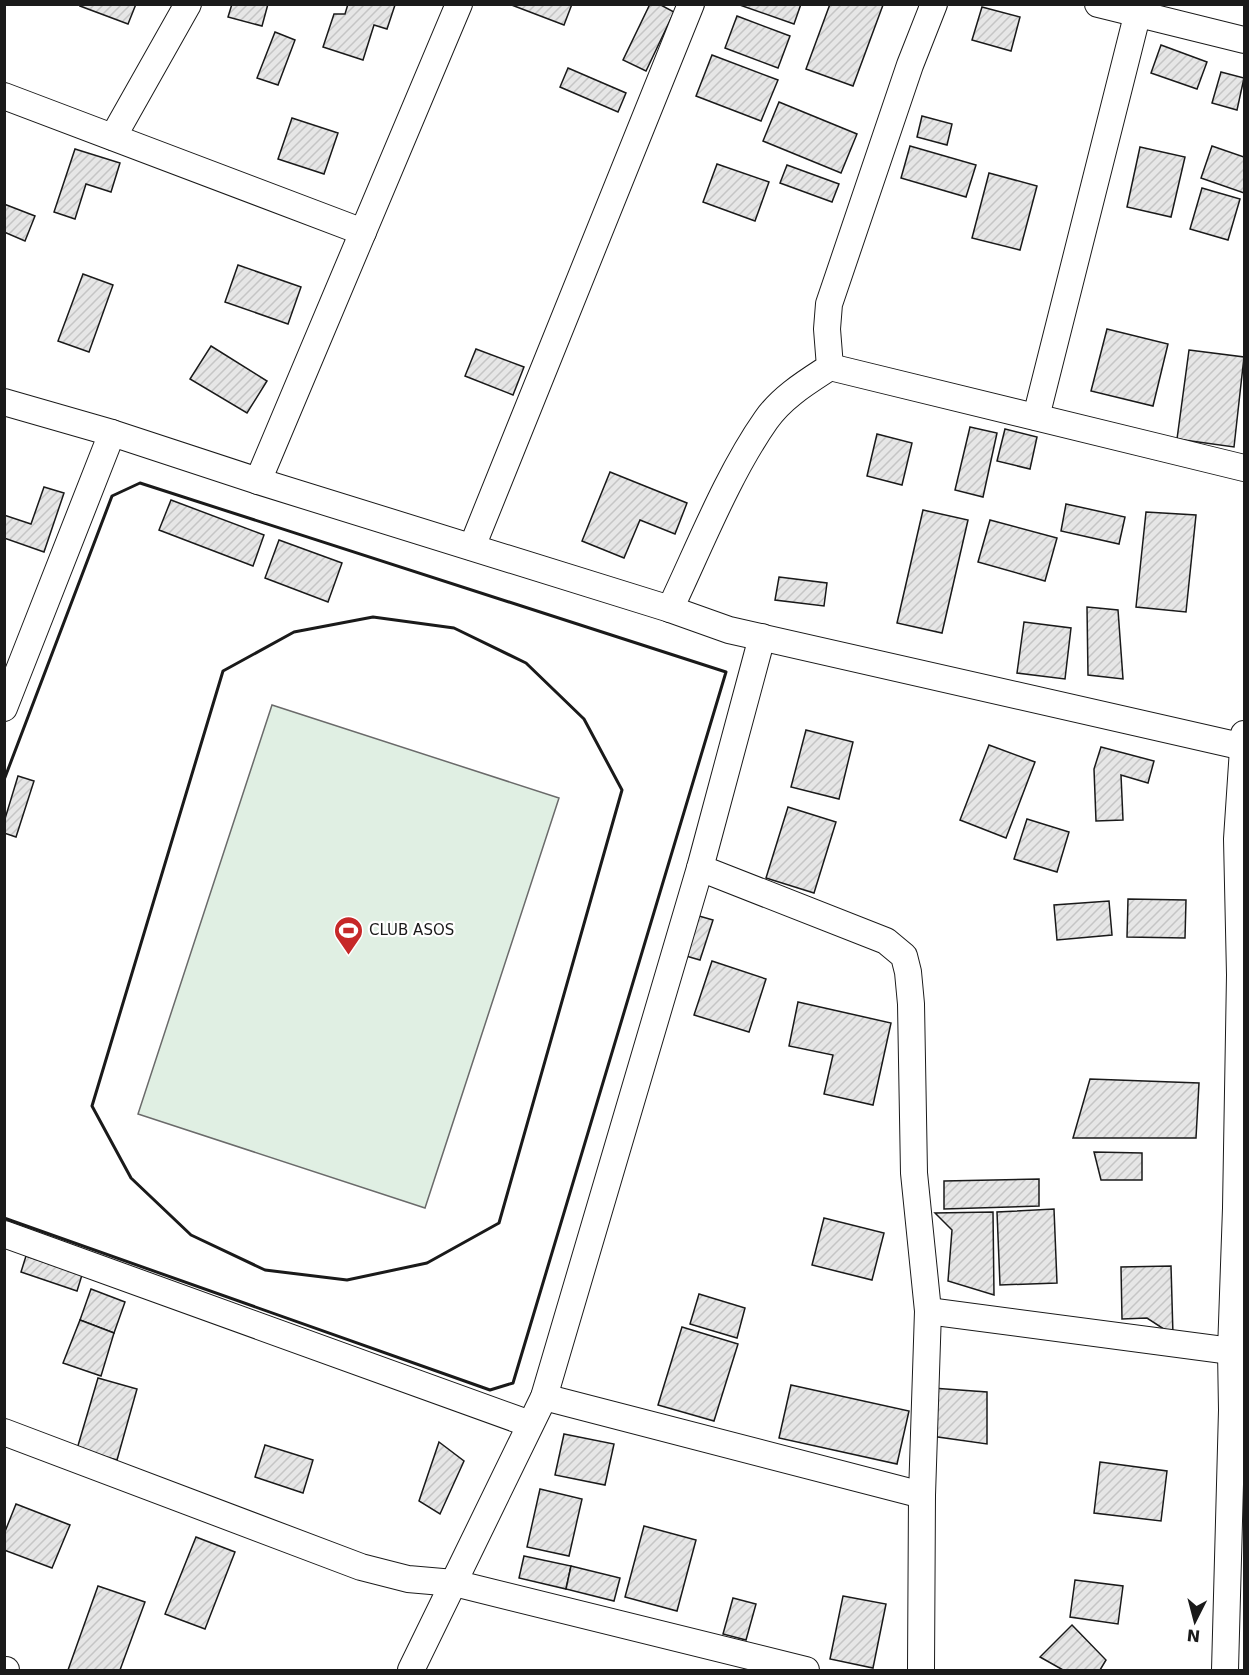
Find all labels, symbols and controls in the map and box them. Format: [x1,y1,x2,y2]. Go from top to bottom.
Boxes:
sports icon: CLUB ASOS [332,914,364,956]
place label: CLUB ASOS [369,921,454,939]
north arrow [1165,1591,1225,1651]
text: N [1186,1625,1201,1646]

